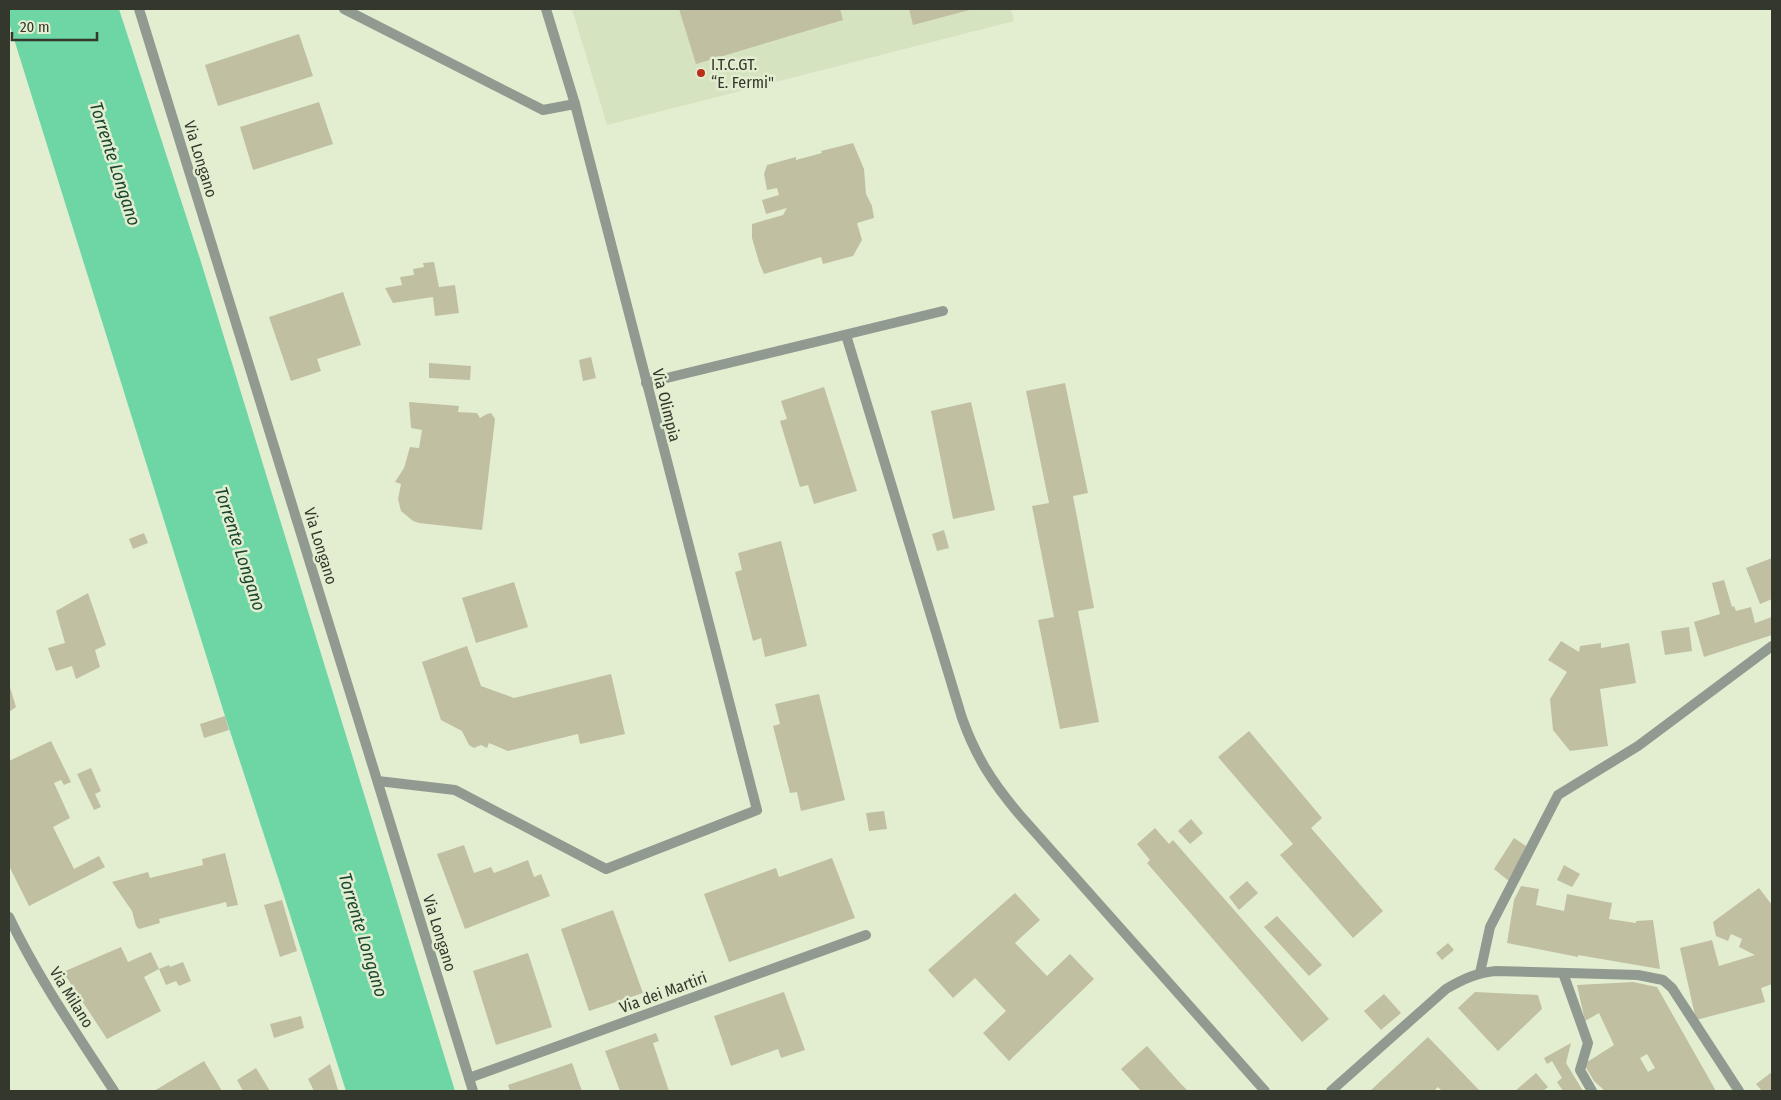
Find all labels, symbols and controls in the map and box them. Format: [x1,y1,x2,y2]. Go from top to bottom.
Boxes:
scale bar [12,10,98,42]
text: 20 m [20,18,50,36]
place label: I.T.C.GT. “E. Fermi" [711,55,774,92]
marker: I.T.C.GT. “E. Fermi" [695,67,707,79]
water label: Torrente Longano [85,99,145,229]
street label: Via Longano [180,118,221,200]
street label: Via Olimpia [648,367,685,444]
water label: Torrente Longano [210,484,270,614]
street label: Via Longano [300,505,341,587]
water label: Torrente Longano [334,870,392,1000]
street label: Via Longano [419,892,460,974]
street label: Via Milano [45,963,98,1031]
street label: Via dei Martiri [617,968,710,1017]

